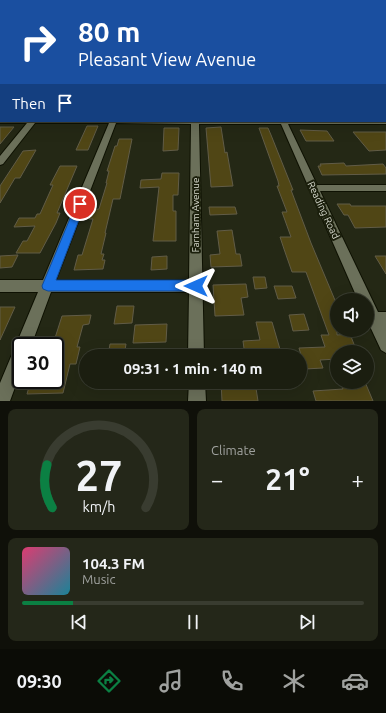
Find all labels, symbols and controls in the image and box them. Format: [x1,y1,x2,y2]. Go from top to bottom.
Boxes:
icon: right [12,16,64,68]
text: 80 m [78,16,140,47]
text: Pleasant View Avenue [78,49,256,69]
icon: arrive [54,92,76,114]
text: Then [12,95,46,112]
street label: Farnham Avenue [190,178,201,252]
street label: Reading Road [305,180,342,241]
pin [63,187,97,221]
icon: arrive [69,193,91,215]
position arrow [175,265,217,307]
map controls [330,293,374,389]
button: sound [330,293,374,337]
speed limit sign: 30 [12,337,64,389]
button: layers [330,345,374,389]
text: 09:31 · 1 min · 140 m [124,360,262,377]
text: Climate [211,443,256,457]
text: 27 [75,451,122,498]
text: 21° [265,462,310,496]
text: − [211,467,223,492]
text: + [352,467,364,492]
text: km/h [82,498,115,514]
text: 104.3 FM [82,555,145,572]
text: Music [82,572,116,586]
icon: previous [68,611,90,633]
icon: pause [182,611,204,633]
icon: next [296,611,318,633]
icon: directions [95,667,123,695]
icon: music [157,667,185,695]
icon: phone [218,667,246,695]
icon: climate [280,667,308,695]
icon: car [341,667,369,695]
text: 09:30 [17,671,62,691]

